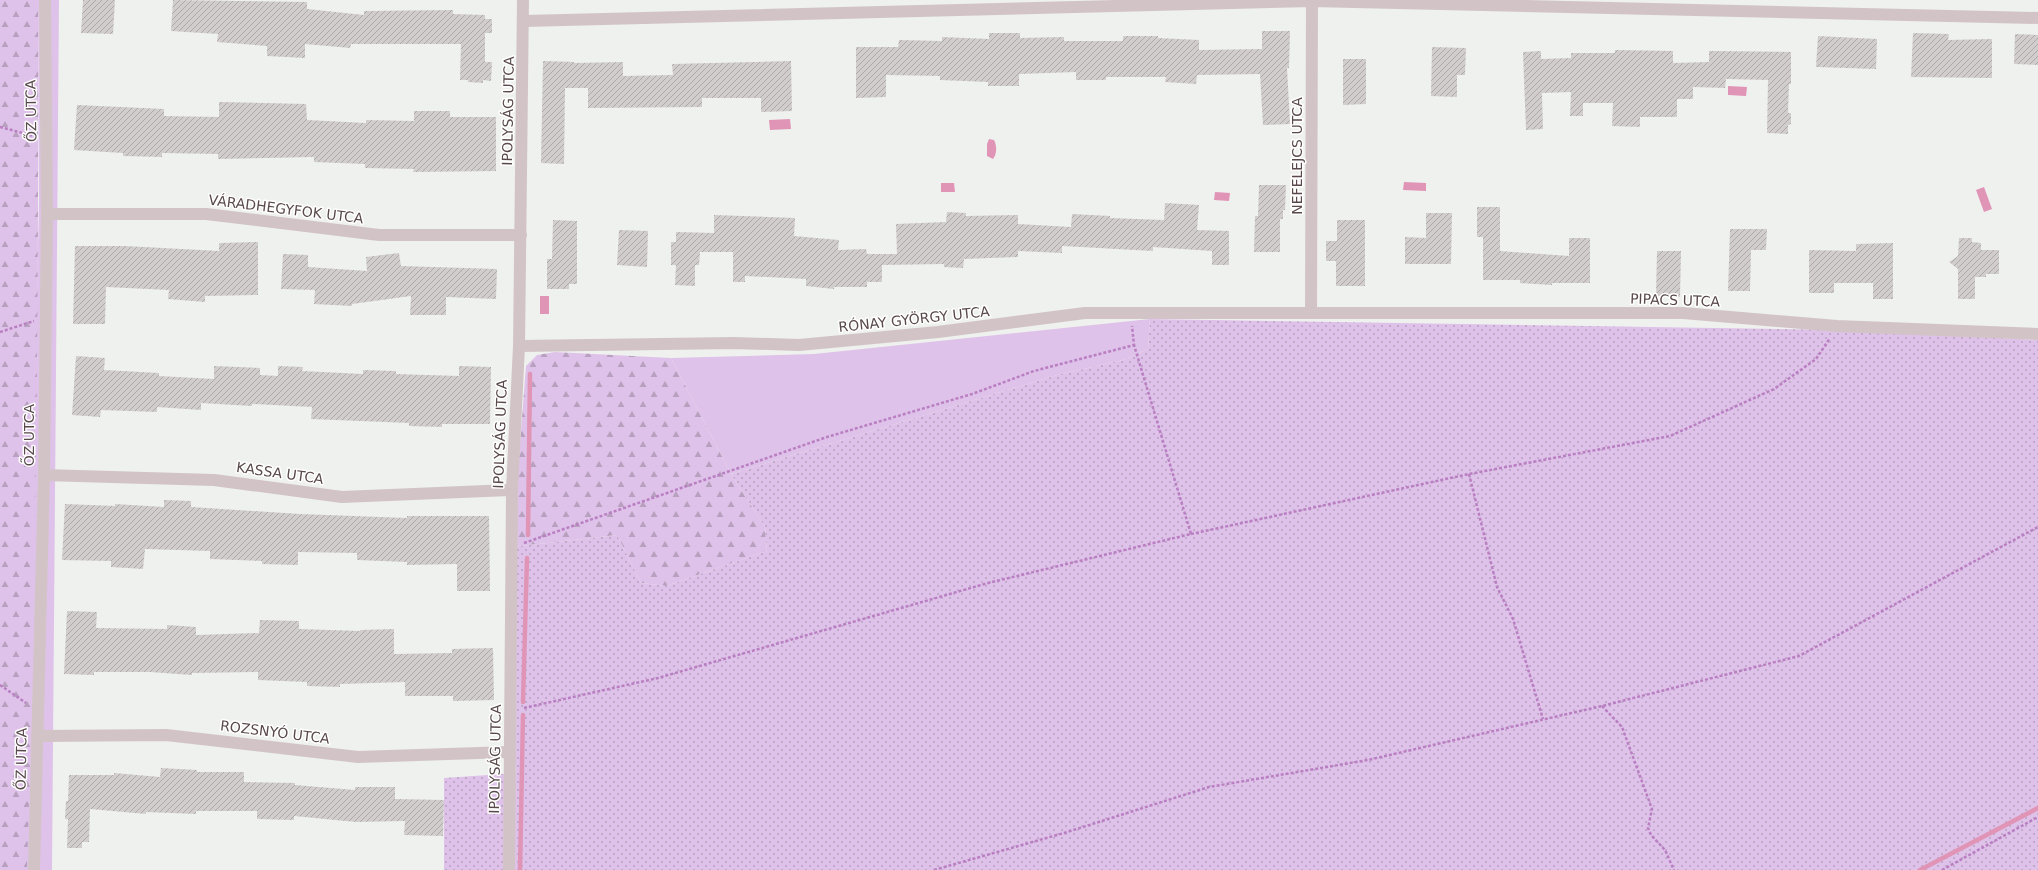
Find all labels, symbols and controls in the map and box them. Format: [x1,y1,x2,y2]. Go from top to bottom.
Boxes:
street label: IPOLYSÁG UTCA [499,56,517,166]
street label: ŐZ UTCA [21,79,40,142]
street label: NEFELEJCS UTCA [1289,97,1305,215]
street label: VÁRADHEGYFOK UTCA [208,192,365,226]
street label: PIPACS UTCA [1630,290,1721,310]
street label: RÓNAY GYÖRGY UTCA [838,302,991,335]
street label: IPOLYSÁG UTCA [490,379,510,489]
street label: ŐZ UTCA [20,403,37,466]
street label: KASSA UTCA [235,459,325,487]
street label: IPOLYSÁG UTCA [486,704,504,814]
street label: ROZSNYÓ UTCA [219,716,331,747]
street label: ŐZ UTCA [11,727,30,790]

